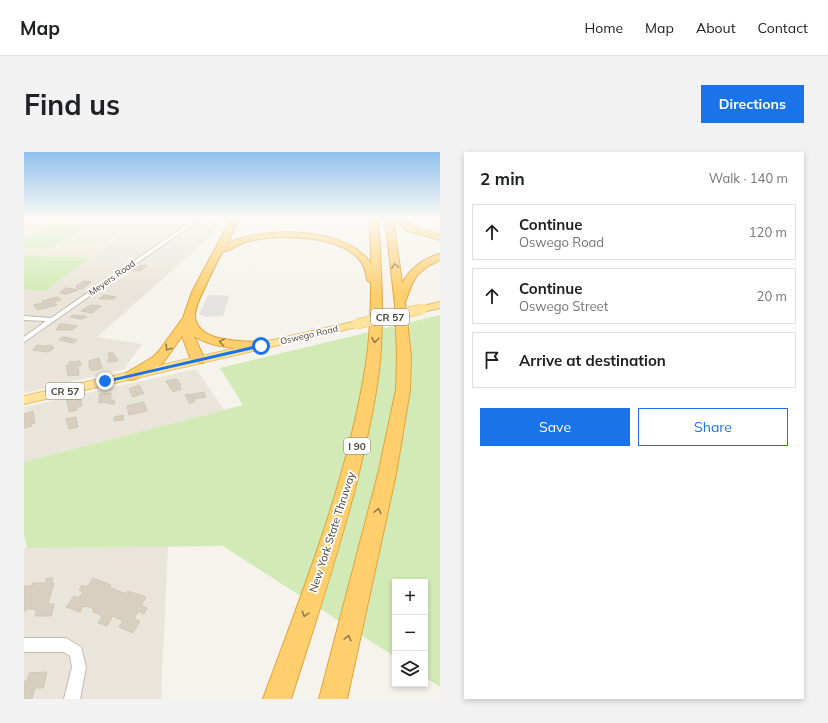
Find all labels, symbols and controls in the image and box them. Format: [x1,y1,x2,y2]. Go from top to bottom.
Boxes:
text: Map [20,16,60,40]
text: Home [584,19,623,37]
text: Map [645,19,674,37]
text: About [696,19,736,37]
text: Contact [758,19,808,37]
button: Directions [701,85,804,123]
text: Find us [24,87,120,122]
text: 2 min [480,168,525,189]
text: Walk · 140 m [709,170,788,186]
text: Continue [519,215,582,234]
icon: ahead [481,221,503,243]
text: 120 m [749,224,787,240]
text: Oswego Road [519,234,604,250]
street label: Meyers Road [86,258,138,298]
one-way arrow [391,263,400,269]
text: Continue [519,279,582,298]
icon: ahead [481,285,503,307]
text: 20 m [757,288,787,304]
text: Oswego Street [519,298,608,314]
road number: CR 57 [371,309,409,325]
street label: Oswego Road [279,323,339,347]
route start [252,337,270,355]
one-way arrow [371,337,380,343]
one-way arrow [219,338,225,346]
one-way arrow [165,344,173,351]
icon: arrive [481,349,503,371]
text: Arrive at destination [519,351,666,370]
route end [96,372,114,390]
road number: CR 57 [46,383,84,399]
button: Save [480,408,630,446]
button: Share [638,408,788,446]
road number: I 90 [344,438,370,454]
street label: New York State Thruway [306,470,358,594]
one-way arrow [374,508,382,514]
map controls [392,579,428,687]
button: + [392,579,428,615]
one-way arrow [301,611,310,618]
button: − [392,615,428,651]
one-way arrow [344,635,352,641]
button: layers [392,651,428,687]

